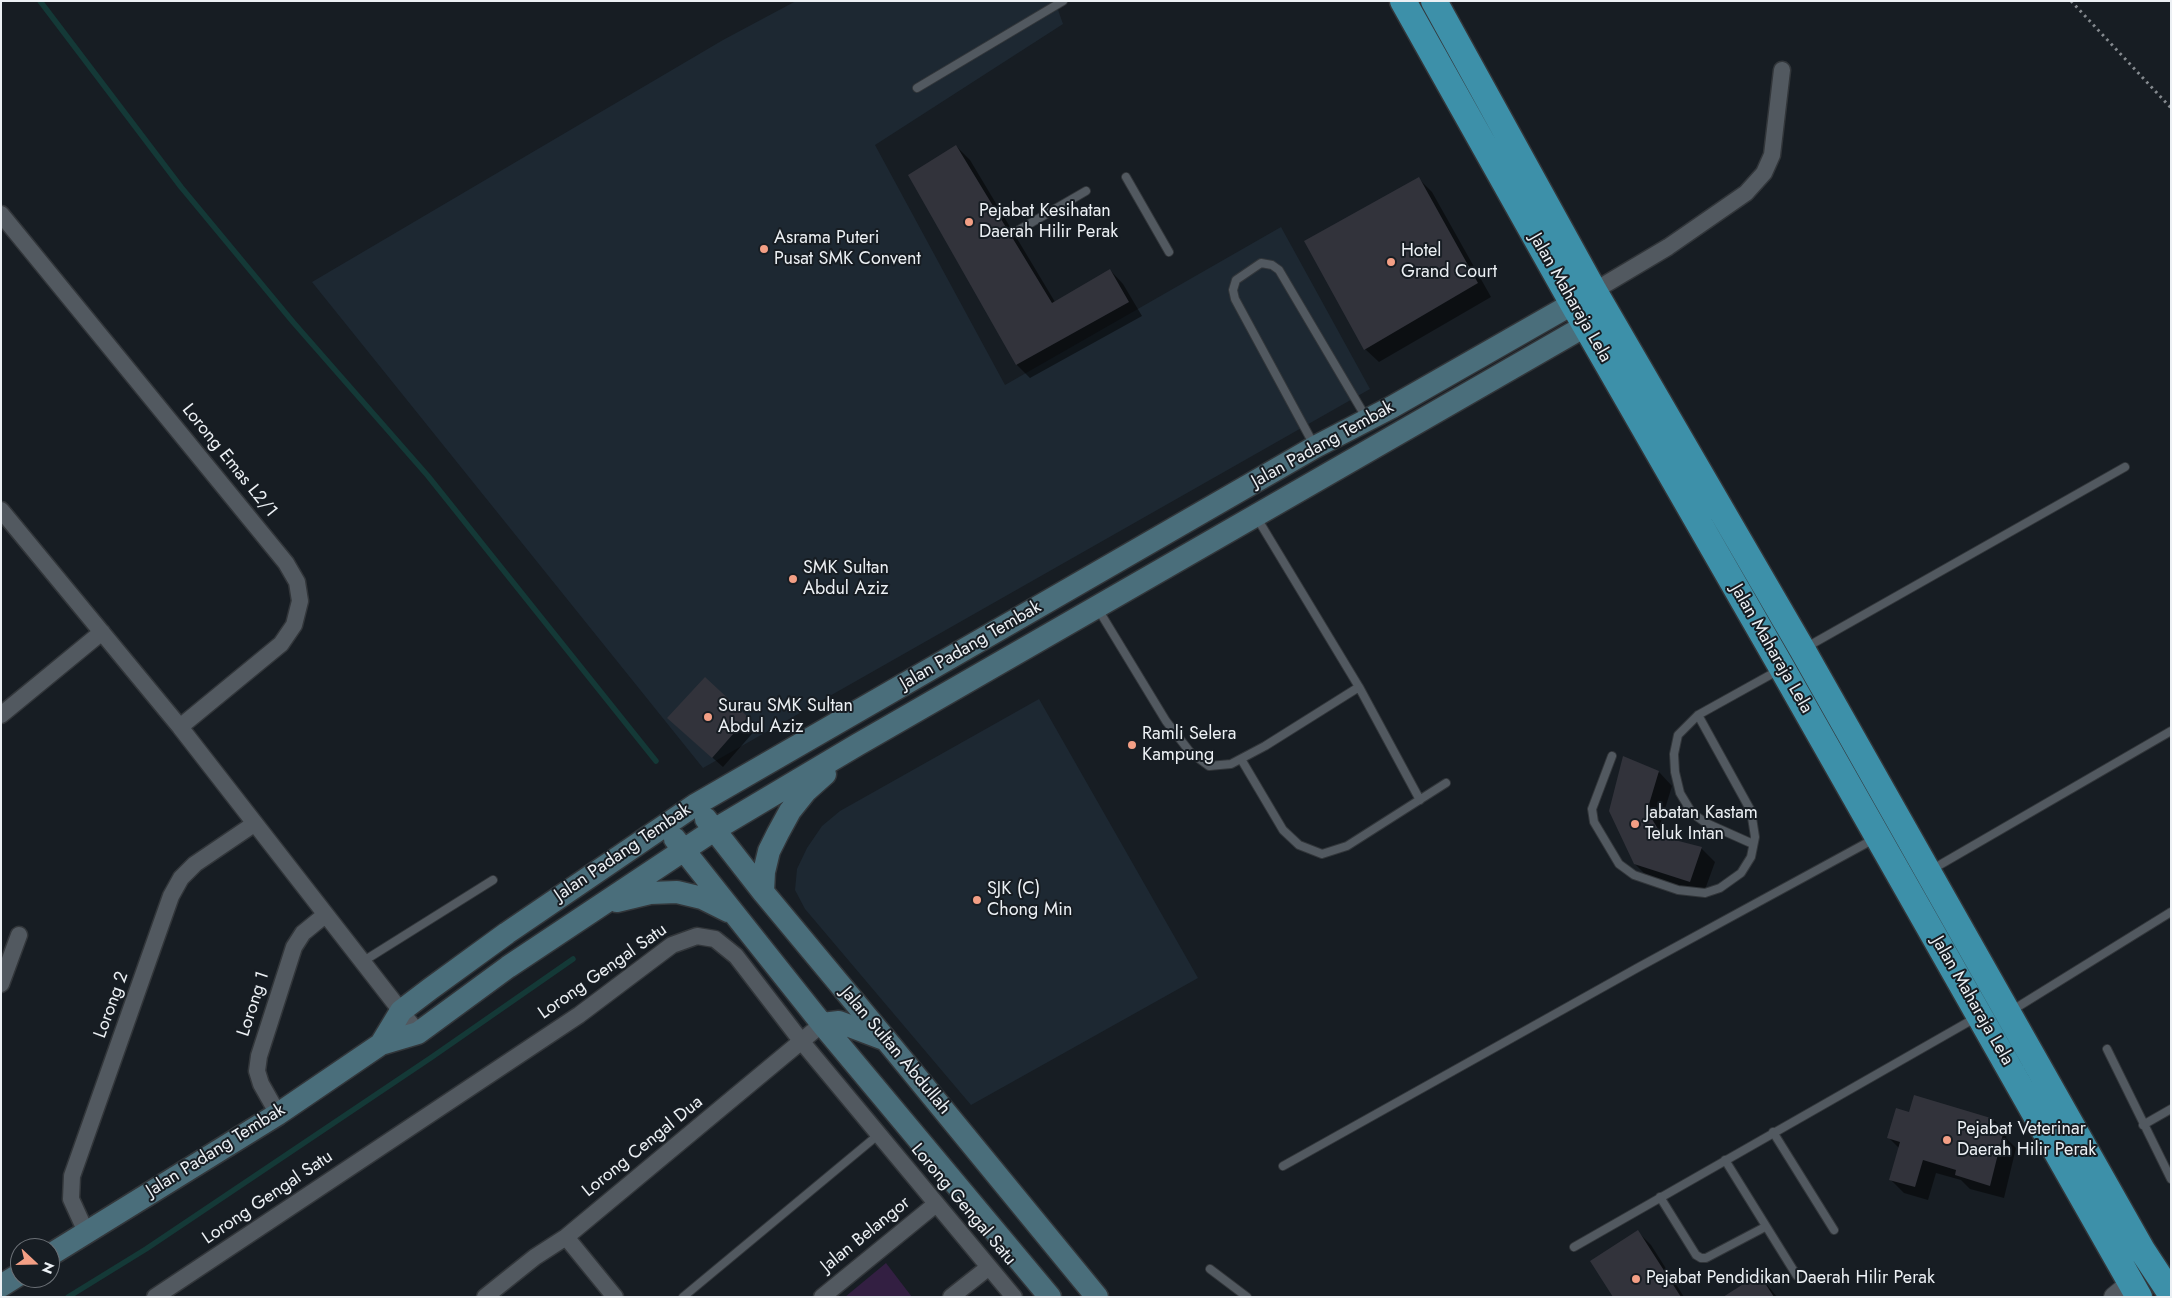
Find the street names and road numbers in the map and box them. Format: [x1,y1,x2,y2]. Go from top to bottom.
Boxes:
street label: Jalan Maharaja Lela [1524,230,1616,366]
street label: Jalan Padang Tembak [1248,397,1398,493]
street label: Lorong Emas L2/1 [177,400,281,522]
street label: Jalan Maharaja Lela [1725,581,1817,717]
street label: Jalan Padang Tembak [897,597,1045,695]
street label: Jalan Padang Tembak [551,799,695,907]
street label: Lorong Gengal Satu [534,920,672,1024]
street label: Jalan Maharaja Lela [1926,933,2018,1069]
street label: Lorong 2 [90,969,134,1041]
street label: Lorong 1 [233,969,275,1039]
street label: Jalan Sultan Abdullah [835,983,955,1119]
street label: Lorong Cengal Dua [578,1092,708,1202]
street label: Jalan Padang Tembak [143,1100,289,1202]
street label: Lorong Gengal Satu [906,1140,1020,1270]
street label: Lorong Gengal Satu [199,1146,337,1250]
street label: Jalan Belangor [817,1192,915,1278]

